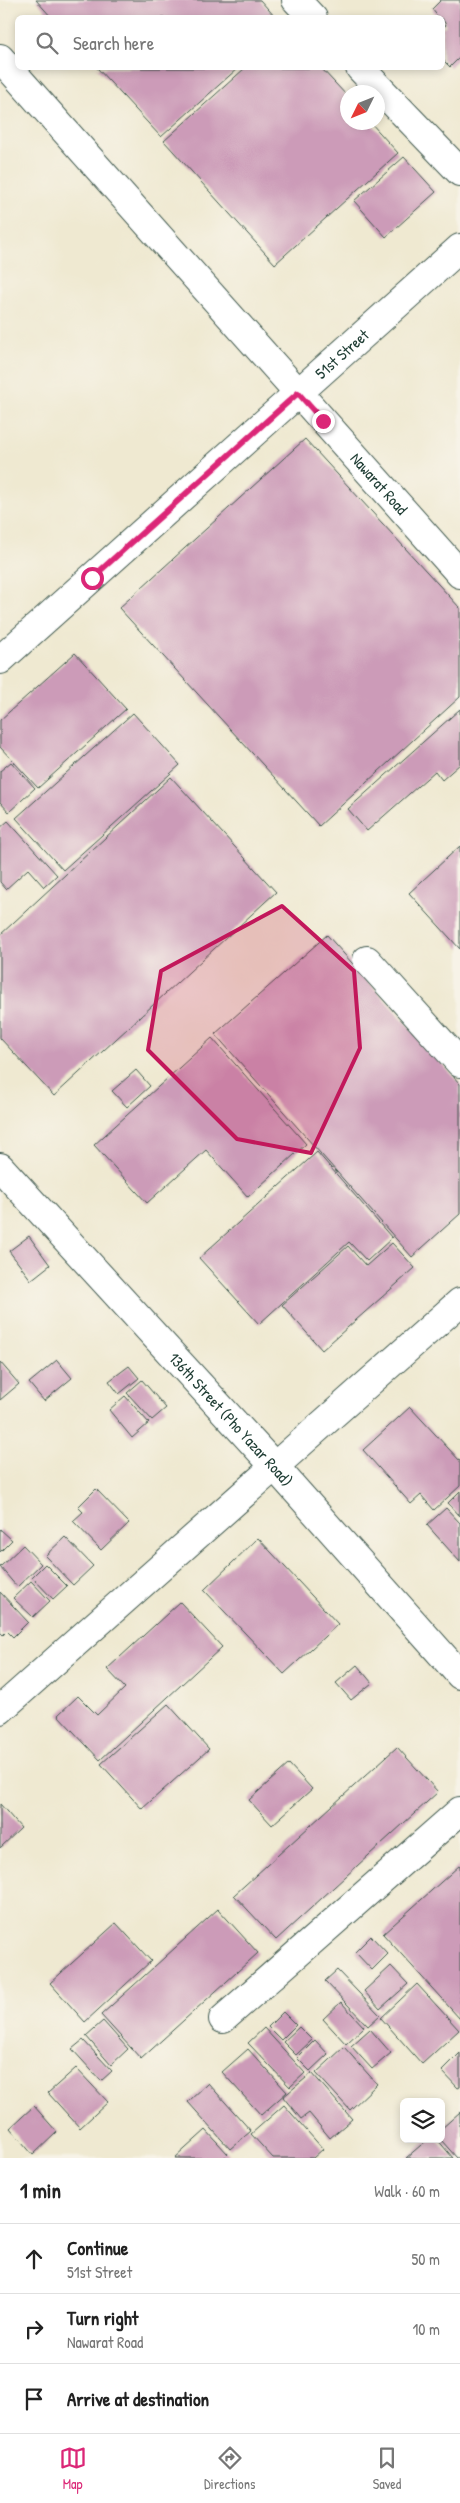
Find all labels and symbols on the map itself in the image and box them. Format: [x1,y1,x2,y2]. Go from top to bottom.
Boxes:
north arrow [340,85,385,130]
street label: 51st Street [310,323,374,384]
route end [312,410,335,433]
street label: Nawarat Road [346,448,413,519]
route start [81,567,104,590]
street label: 136th Street (Pho Yazar Road) [164,1347,298,1491]

